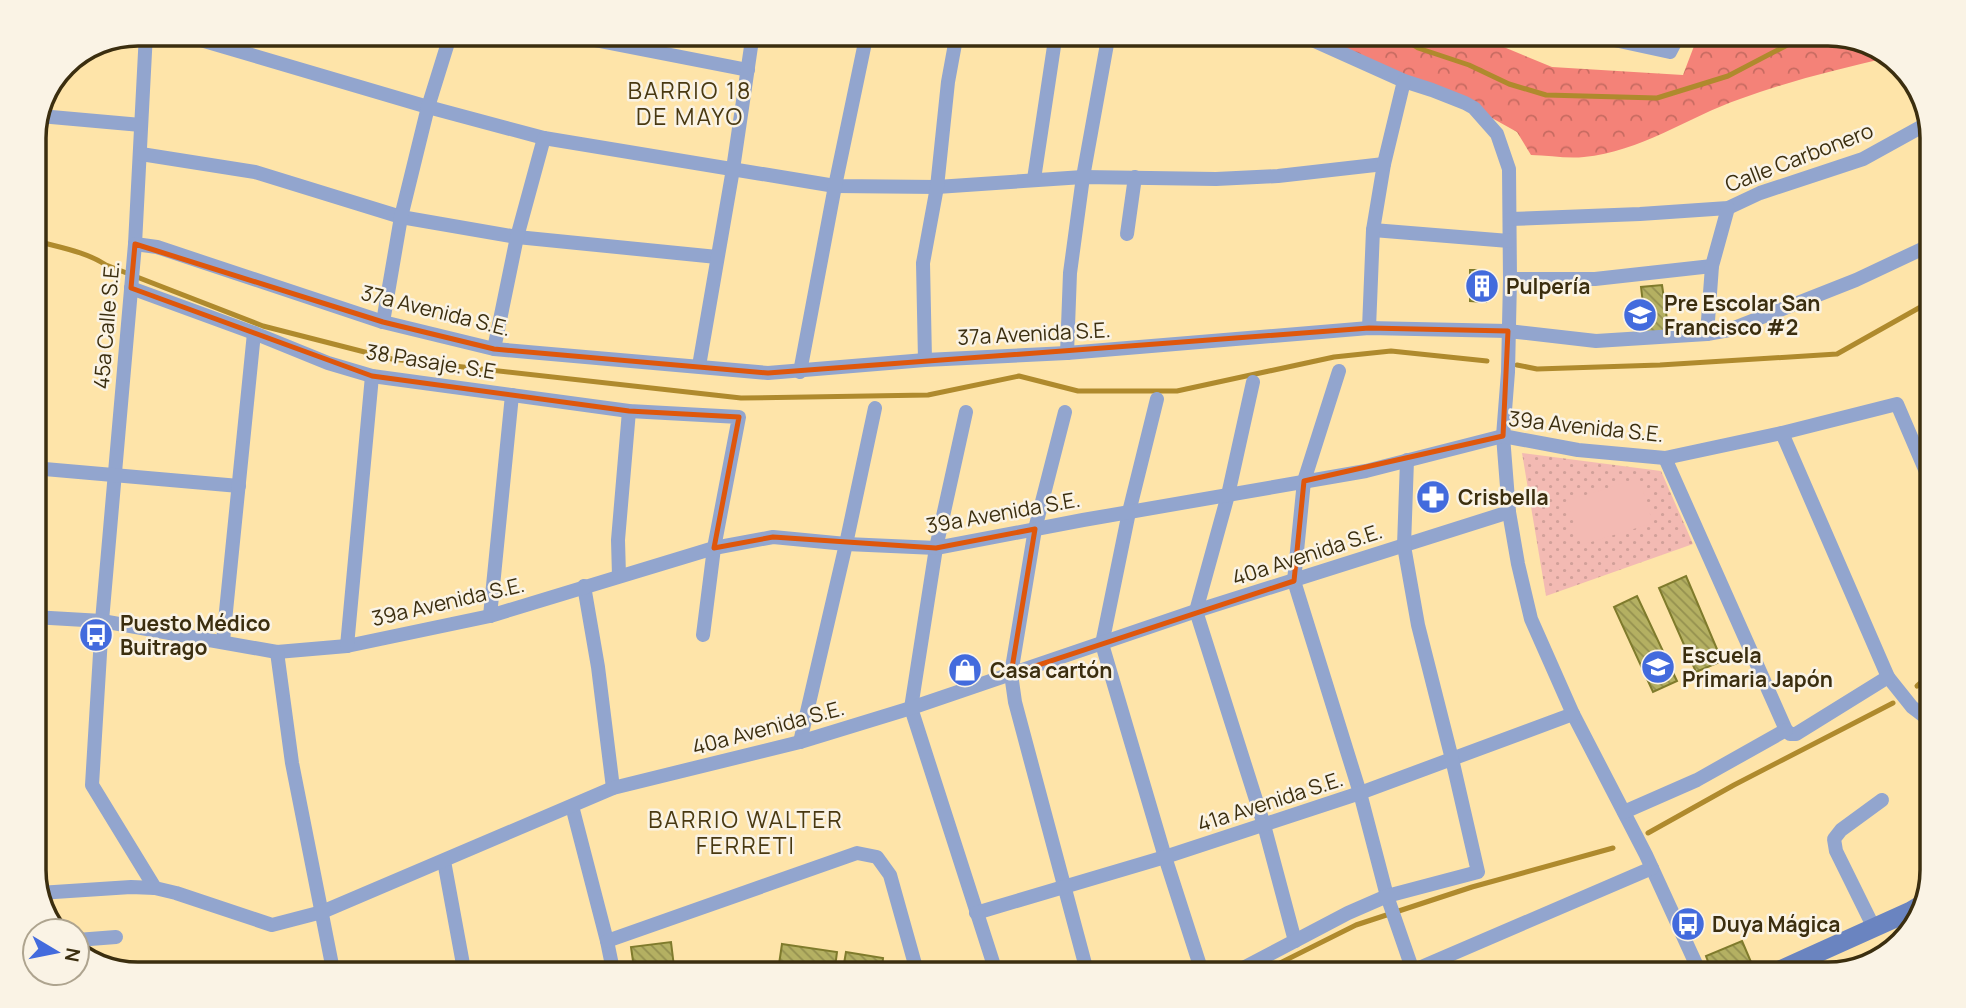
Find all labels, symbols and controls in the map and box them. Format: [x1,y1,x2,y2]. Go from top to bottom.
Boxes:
district label: BARRIO 18 DE MAYO [628,74,752,132]
street label: Calle Carbonero [1721,116,1877,198]
street label: 45a Calle S.E. [86,260,126,390]
building icon: Pulpería [1463,267,1501,305]
place label: Pulpería [1506,272,1590,300]
street label: 37a Avenida S.E. [358,278,514,342]
place label: Pre Escolar San Francisco #2 [1664,289,1820,341]
school or university icon: Pre Escolar San Francisco #2 [1621,296,1659,334]
street label: 37a Avenida S.E. [957,315,1111,351]
street label: 38 Pasaje. S.E [364,337,498,385]
street label: 39a Avenida S.E. [1507,404,1665,448]
pharmacy icon: Crisbella [1414,478,1452,516]
place label: Crisbella [1458,483,1549,511]
street label: 39a Avenida S.E. [924,485,1082,539]
street label: 40a Avenida S.E. [1228,517,1386,591]
street label: 39a Avenida S.E. [369,570,527,632]
place label: Puesto Médico Buitrago [120,609,270,661]
bus stop icon: Puesto Médico Buitrago [77,616,115,654]
place label: Escuela Primaria Japón [1682,641,1833,693]
school or university icon: Escuela Primaria Japón [1639,648,1677,686]
shop icon: Casa cartón [946,651,984,689]
place label: Casa cartón [990,656,1112,684]
street label: 40a Avenida S.E. [689,693,847,761]
street label: 41a Avenida S.E. [1193,764,1347,838]
district label: BARRIO WALTER FERRETI [648,803,844,861]
bus stop icon: Duya Mágica [1669,905,1707,943]
place label: Duya Mágica [1712,910,1840,938]
north arrow [21,917,91,987]
text: N [59,946,87,964]

